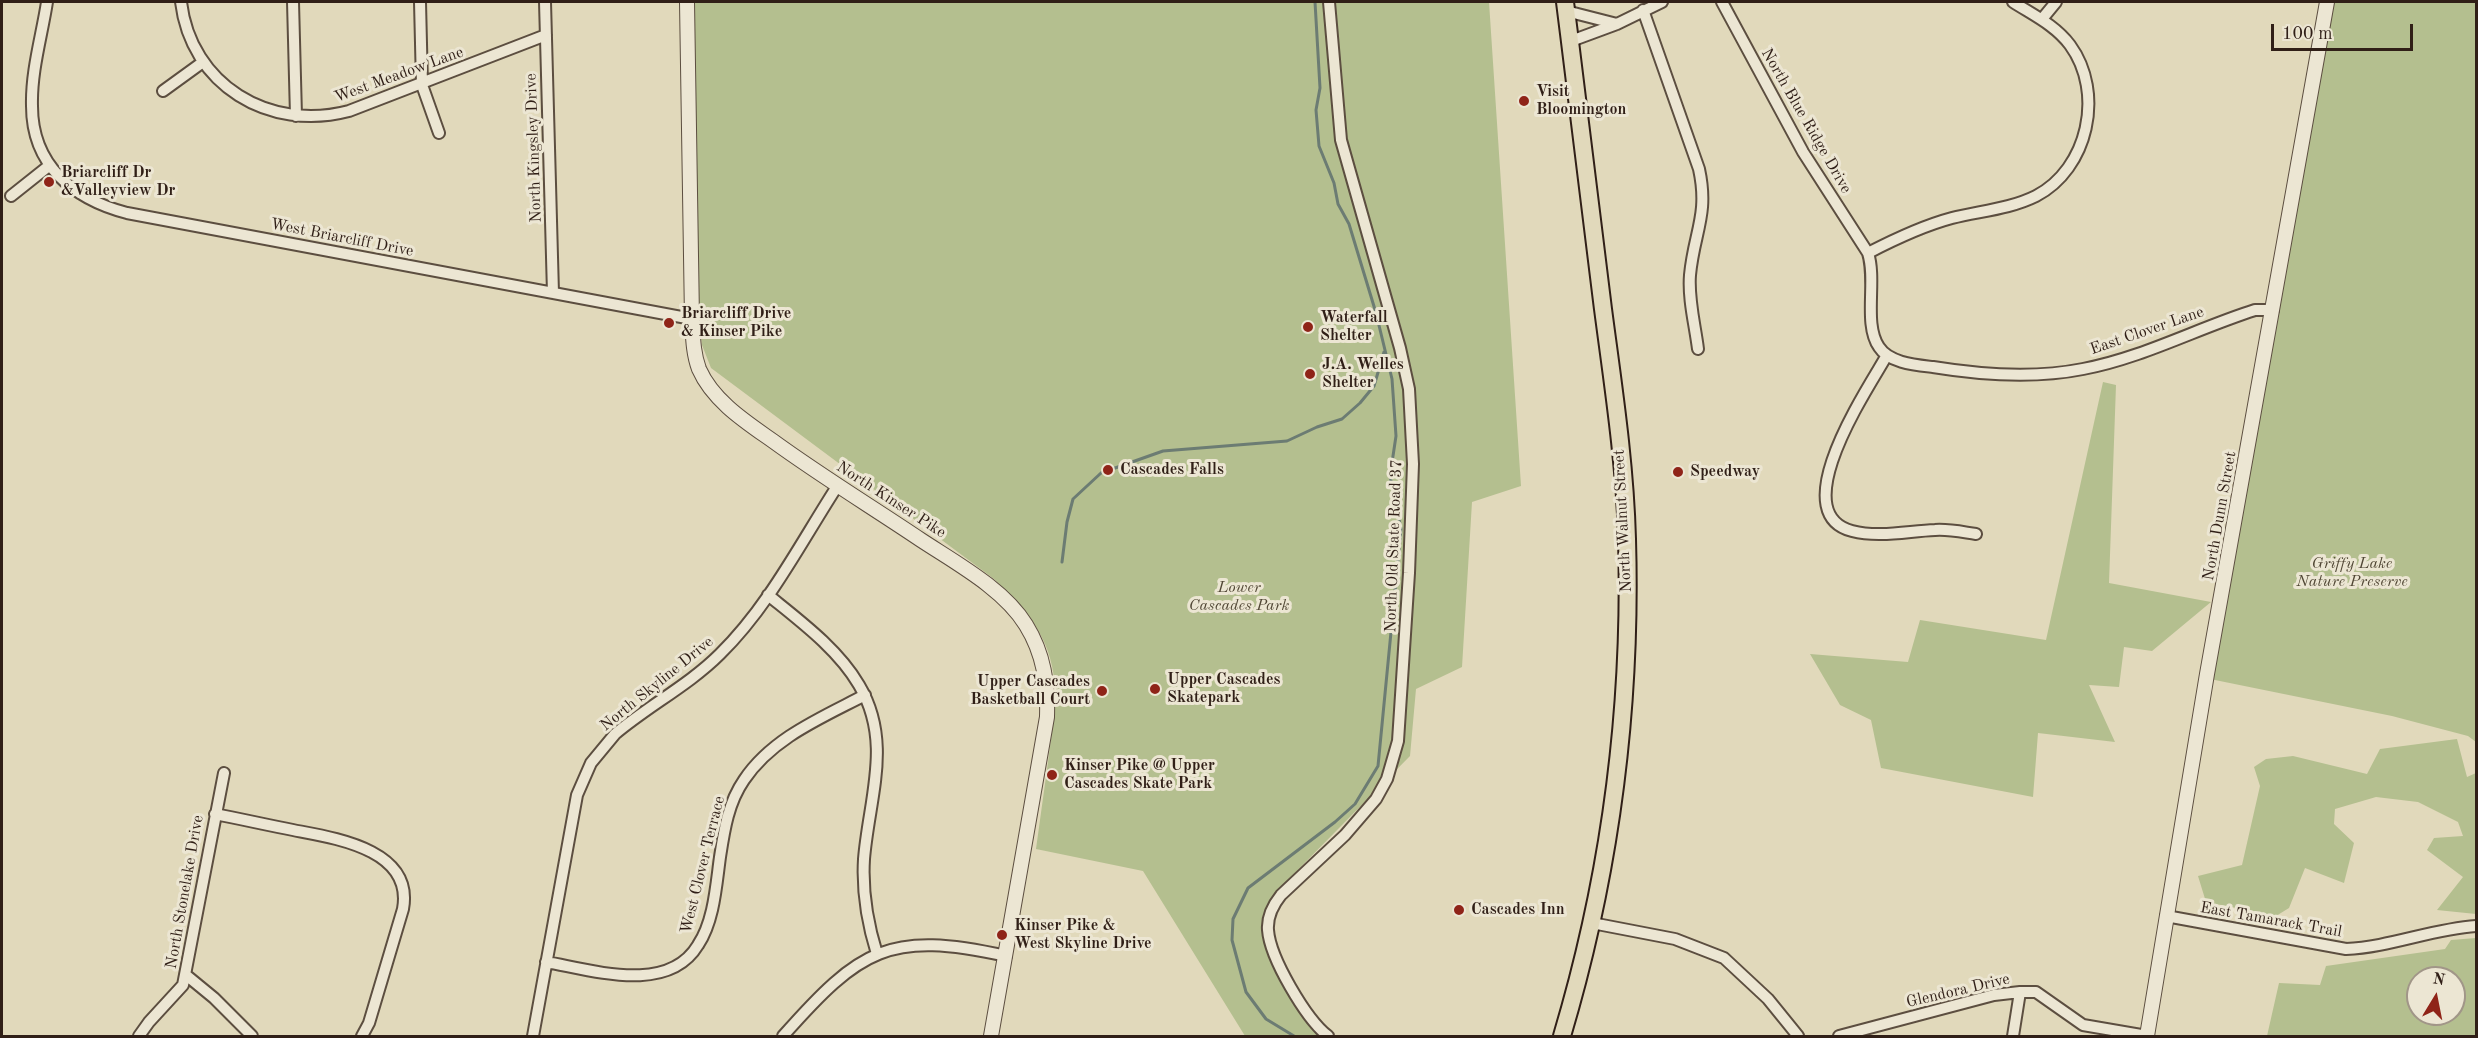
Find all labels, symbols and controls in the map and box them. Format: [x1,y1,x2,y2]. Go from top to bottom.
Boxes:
scale bar [2274,12,2416,50]
text: 100 m [2282,25,2333,43]
street label: West Meadow Lane [332,43,466,107]
street label: North Blue Ridge Drive [1757,45,1855,197]
street label: North Kingsley Drive [522,73,546,223]
place label: Visit Bloomington [1536,82,1626,120]
marker: Visit Bloomington [1517,94,1531,108]
place label: Briarcliff Dr &Valleyview Dr [61,163,175,201]
marker: Briarcliff Dr &Valleyview Dr [42,175,56,189]
street label: West Briarcliff Drive [269,215,415,261]
street label: East Clover Lane [2088,303,2206,359]
place label: Briarcliff Drive & Kinser Pike [681,304,791,342]
place label: Waterfall Shelter [1320,308,1388,346]
marker: Briarcliff Drive & Kinser Pike [662,316,676,330]
marker: Waterfall Shelter [1301,320,1315,334]
place label: J.A. Welles Shelter [1322,355,1404,393]
marker: J.A. Welles Shelter [1303,367,1317,381]
street label: North Walnut Street [1610,449,1636,593]
street label: North Dunn Street [2199,450,2241,582]
street label: North Kinser Pike [833,457,949,543]
street label: North Old State Road 37 [1381,459,1407,633]
place label: Cascades Falls [1120,460,1224,480]
place label: Speedway [1690,462,1760,482]
marker: Cascades Falls [1101,463,1115,477]
marker: Speedway [1671,465,1685,479]
park label: Griffy Lake Nature Preserve [2296,554,2408,592]
park label: Lower Cascades Park [1189,578,1289,616]
street label: North Skyline Drive [597,633,717,735]
place label: Upper Cascades Skatepark [1167,670,1280,708]
place label: Upper Cascades Basketball Court [970,672,1090,710]
marker: Upper Cascades Skatepark [1148,682,1162,696]
marker: Upper Cascades Basketball Court [1095,684,1109,698]
place label: Kinser Pike @ Upper Cascades Skate Park [1064,756,1215,794]
marker: Kinser Pike @ Upper Cascades Skate Park [1045,768,1059,782]
street label: West Clover Terrace [677,794,729,936]
street label: North Stonelake Drive [162,814,208,970]
street label: East Tamarack Trail [2199,898,2343,942]
place label: Cascades Inn [1471,900,1565,920]
marker: Cascades Inn [1452,903,1466,917]
place label: Kinser Pike & West Skyline Drive [1014,916,1152,954]
marker: Kinser Pike & West Skyline Drive [995,928,1009,942]
north arrow [2406,966,2466,1026]
street label: Glendora Drive [1904,970,2012,1012]
text: N [2431,971,2446,989]

